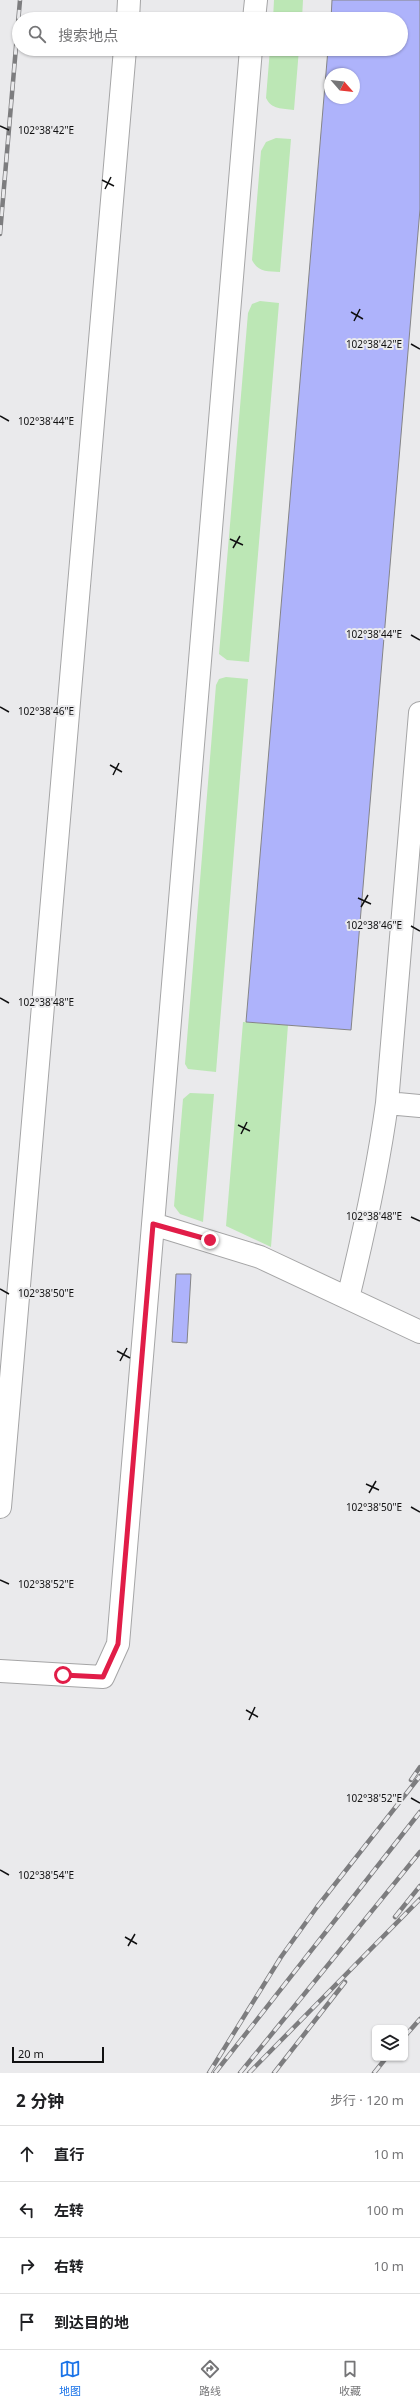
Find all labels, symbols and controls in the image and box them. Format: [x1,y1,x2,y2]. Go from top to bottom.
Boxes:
search box [12,12,408,56]
icon: search [26,23,48,45]
text: 搜索地点 [58,25,118,45]
north arrow [324,68,360,104]
text: 102°38'42"E [18,123,74,137]
text: 102°38'42"E [346,337,402,351]
text: 102°38'44"E [18,414,74,428]
text: 102°38'44"E [346,627,402,641]
text: 102°38'46"E [18,704,74,718]
text: 102°38'46"E [346,918,402,932]
text: 102°38'48"E [18,995,74,1009]
text: 102°38'48"E [346,1209,402,1223]
route end [201,1231,219,1249]
text: 102°38'50"E [18,1286,74,1300]
text: 102°38'50"E [346,1500,402,1514]
text: 102°38'52"E [18,1577,74,1591]
route start [54,1666,72,1684]
text: 102°38'52"E [346,1791,402,1805]
text: 102°38'54"E [18,1868,74,1882]
map controls [372,2025,408,2061]
button: layers [372,2025,408,2061]
scale bar [12,2045,104,2064]
text: 20 m [18,2046,44,2061]
text: 2 分钟 [16,2089,64,2112]
text: 步行 · 120 m [330,2091,404,2109]
icon: ahead [16,2143,38,2165]
text: 直行 [54,2144,84,2164]
text: 10 m [374,2145,404,2163]
icon: left [16,2199,38,2221]
text: 左转 [54,2200,84,2220]
text: 100 m [366,2201,404,2219]
icon: right [16,2255,38,2277]
text: 右转 [54,2256,84,2276]
text: 10 m [374,2257,404,2275]
icon: arrive [16,2311,38,2333]
text: 到达目的地 [54,2312,129,2332]
tab: 地图 [59,2358,81,2398]
tab: 路线 [199,2358,221,2398]
tab: 收藏 [339,2358,361,2398]

